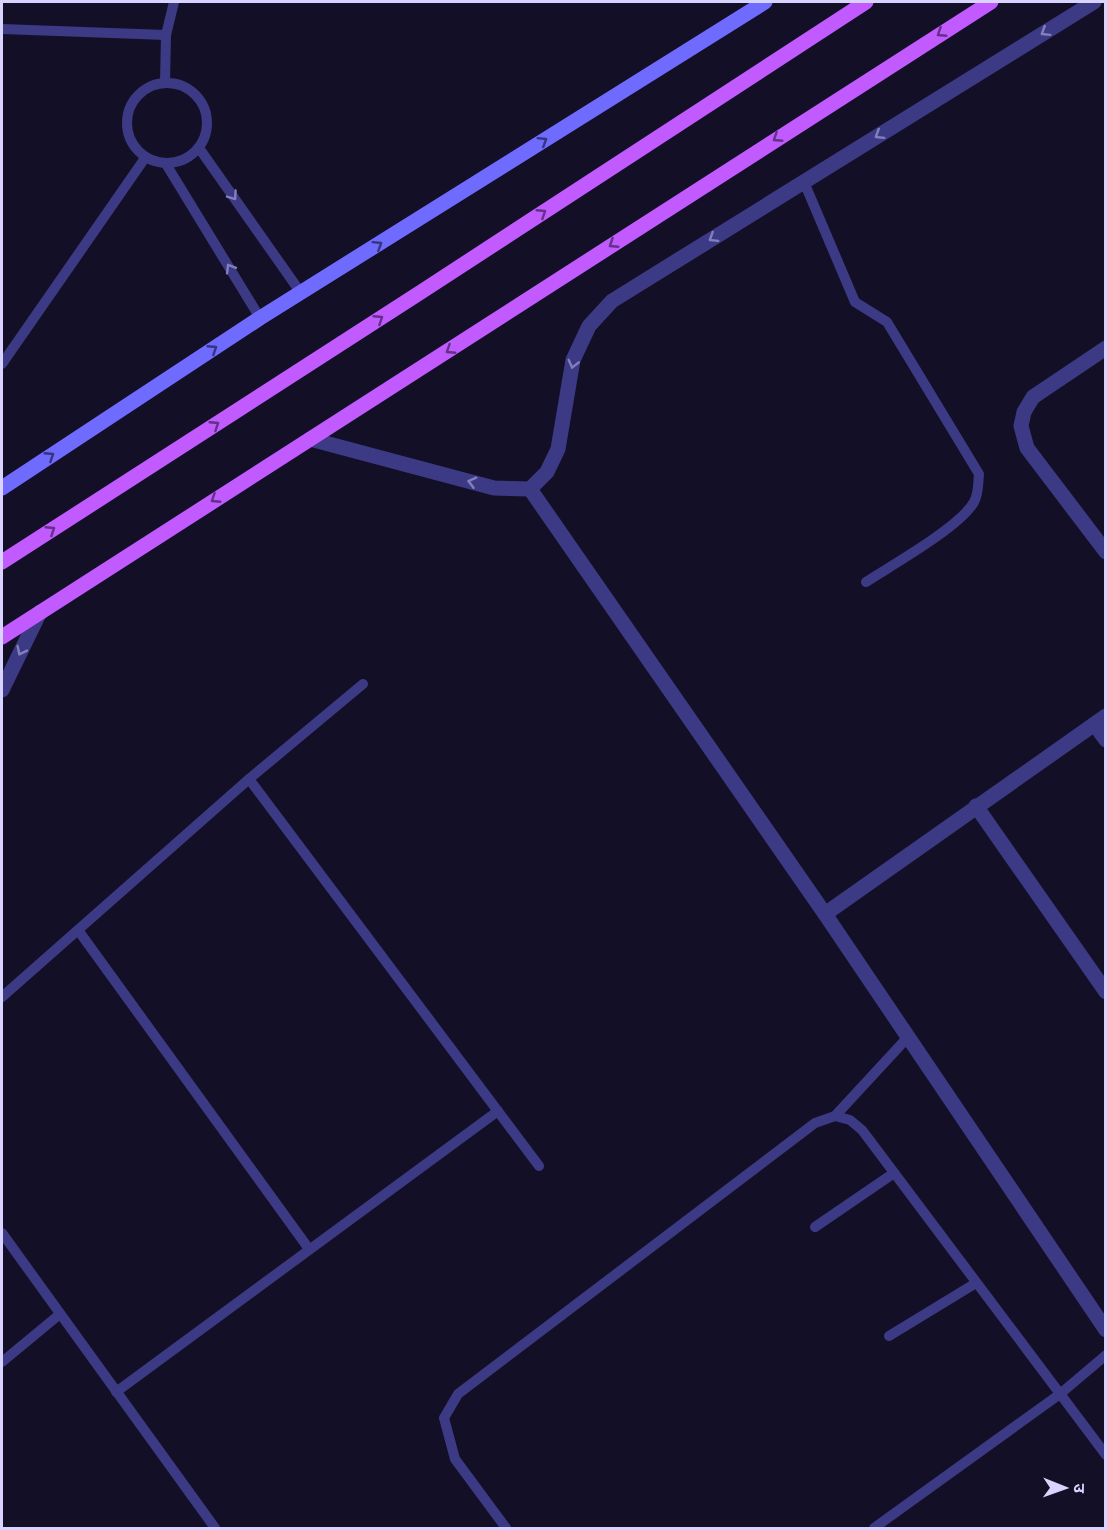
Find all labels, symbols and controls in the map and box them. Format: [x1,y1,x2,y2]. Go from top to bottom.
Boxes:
one-way arrow [1040,25,1051,36]
one-way arrow [937,26,948,37]
one-way arrow [875,128,885,140]
one-way arrow [773,131,783,143]
one-way arrow [536,137,547,148]
one-way arrow [226,189,237,200]
one-way arrow [535,209,546,220]
one-way arrow [709,231,719,243]
one-way arrow [609,237,620,248]
one-way arrow [372,240,382,252]
one-way arrow [225,264,237,274]
one-way arrow [373,315,383,327]
one-way arrow [446,343,456,355]
one-way arrow [207,345,218,356]
one-way arrow [567,359,580,369]
one-way arrow [208,421,219,432]
one-way arrow [44,452,55,463]
one-way arrow [467,477,478,489]
one-way arrow [211,492,221,504]
one-way arrow [45,526,55,538]
one-way arrow [17,645,28,656]
north arrow [1035,1458,1095,1518]
text: उ [1071,1483,1088,1494]

